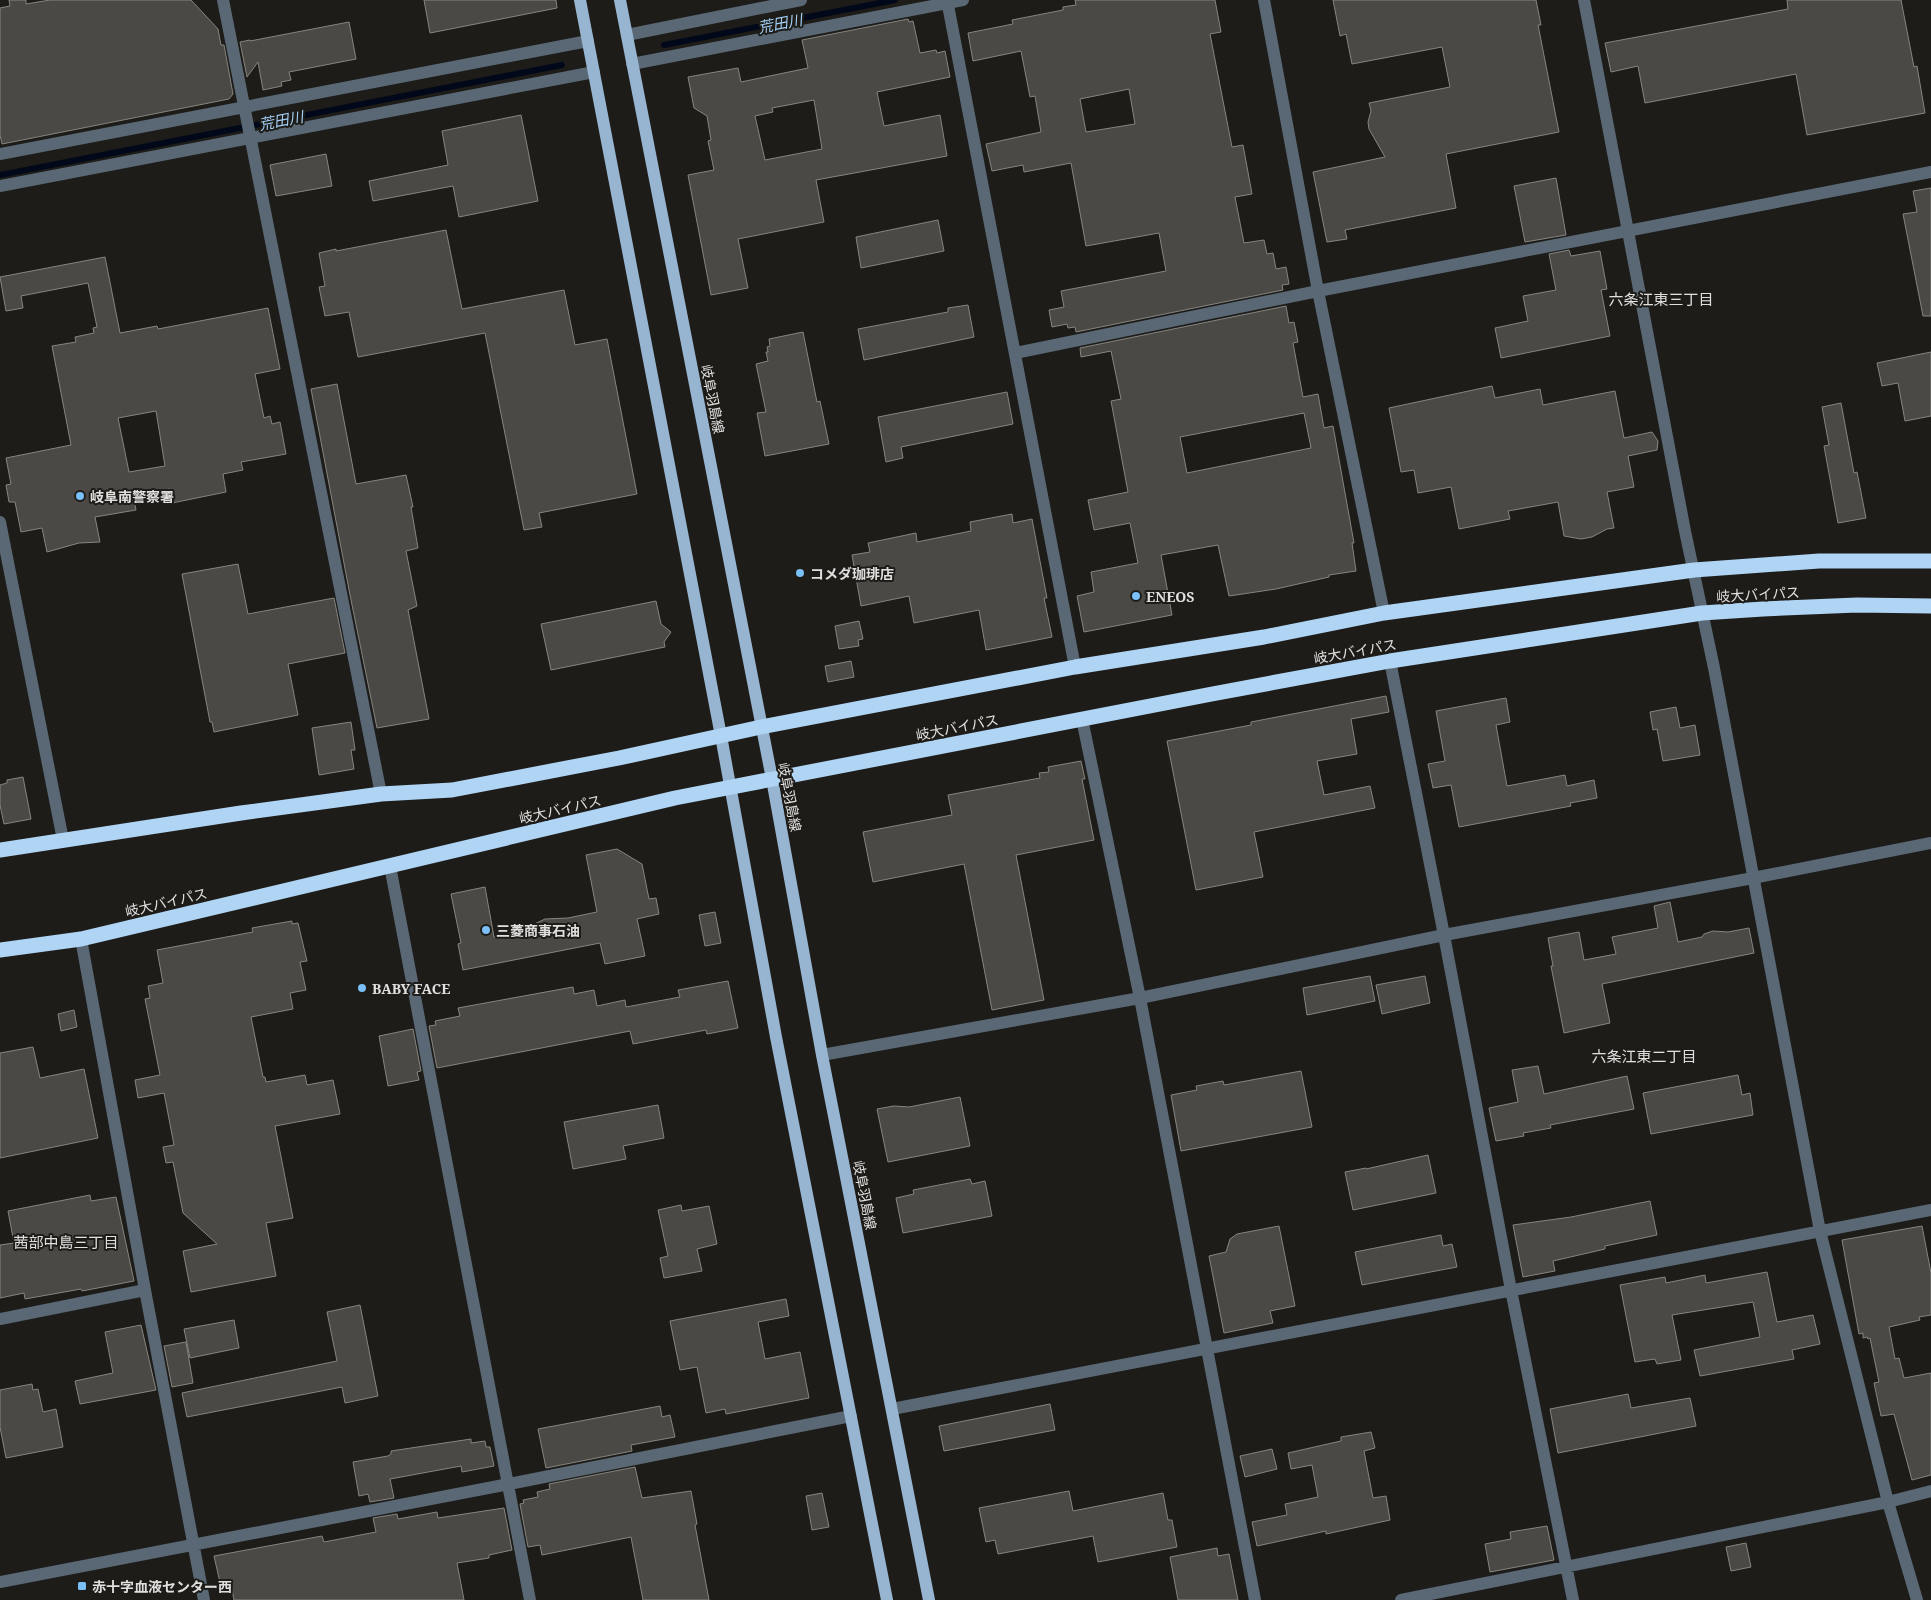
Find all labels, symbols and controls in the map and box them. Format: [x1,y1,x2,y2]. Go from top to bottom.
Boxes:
water label: 荒田川 [756,9,806,37]
water label: 荒田川 [257,106,307,134]
district label: 六条江東三丁目 [1608,289,1714,309]
street label: 岐阜羽島線 [697,363,729,435]
place label: 岐阜南警察署 [90,487,174,506]
marker: 岐阜南警察署 [74,490,86,502]
place label: コメダ珈琲店 [810,564,894,583]
marker: コメダ珈琲店 [794,567,806,579]
street label: 岐大バイパス [1716,582,1800,606]
place label: ENEOS [1146,587,1194,606]
marker: ENEOS [1130,590,1142,602]
street label: 岐大バイパス [1312,634,1398,668]
street label: 岐大バイパス [914,710,1000,744]
street label: 岐阜羽島線 [774,761,806,833]
street label: 岐大バイパス [517,790,603,828]
street label: 岐大バイパス [123,883,209,921]
place label: 三菱商事石油 [496,921,580,940]
marker: 三菱商事石油 [480,924,492,936]
place label: BABY FACE [372,979,450,998]
marker: BABY FACE [356,982,368,994]
district label: 六条江東二丁目 [1591,1046,1697,1066]
street label: 岐阜羽島線 [849,1159,881,1231]
district label: 茜部中島三丁目 [13,1232,119,1252]
place label: 赤十字血液センター西 [92,1577,232,1596]
marker: 赤十字血液センター西 [76,1580,88,1592]

